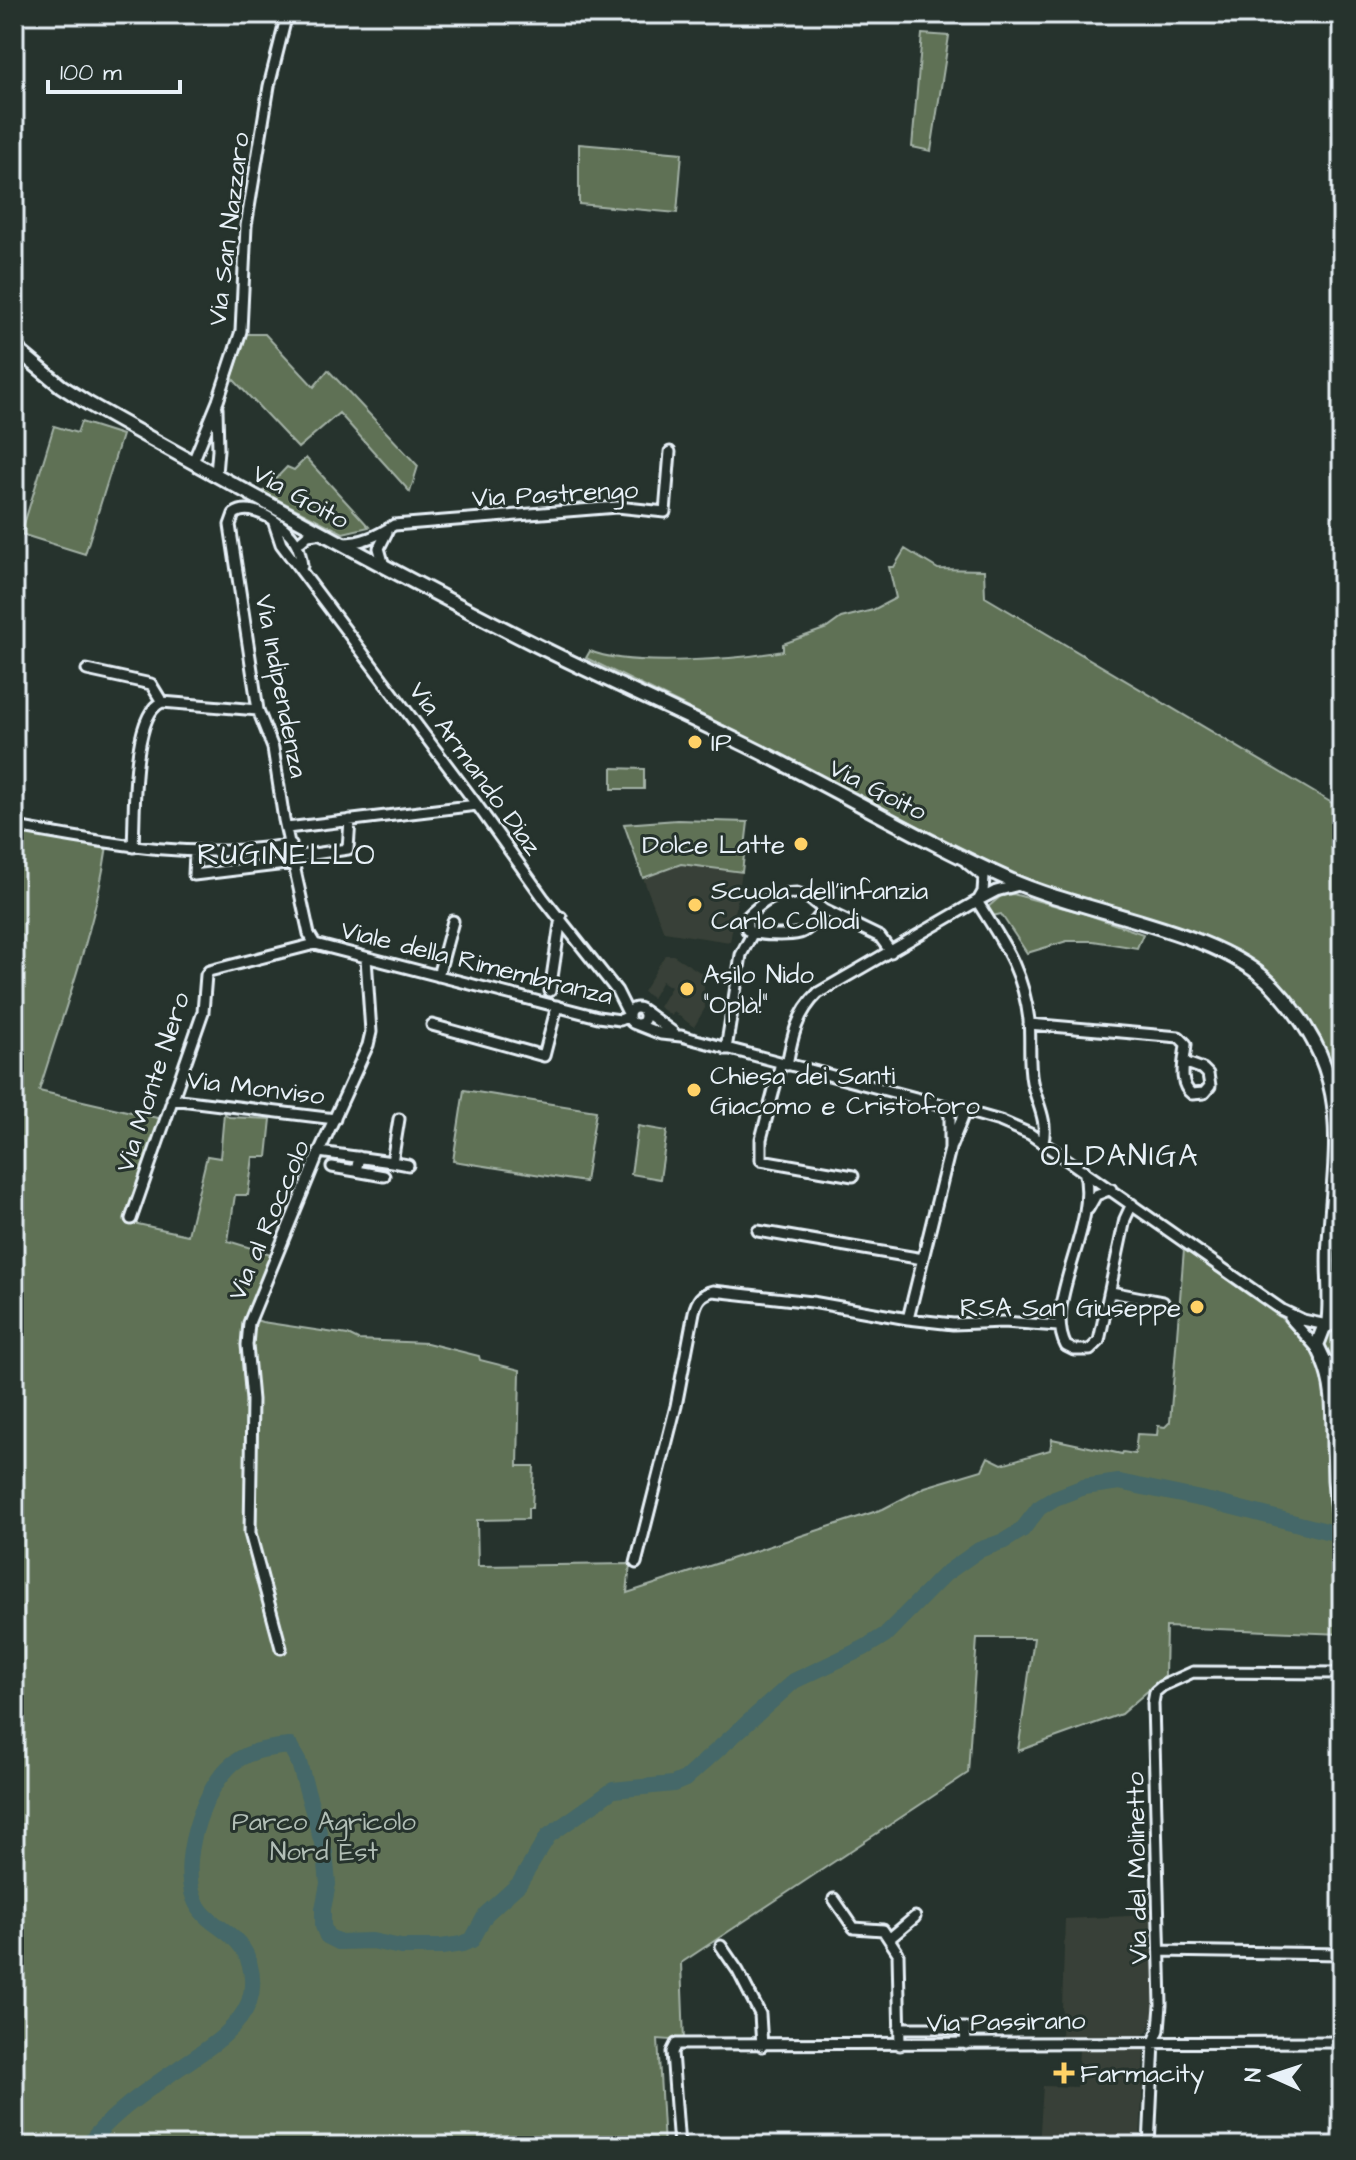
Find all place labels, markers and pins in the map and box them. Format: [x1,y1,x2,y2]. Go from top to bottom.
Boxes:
place label: IP [711,725,732,761]
marker: IP [686,733,704,751]
place label: Dolce Latte [642,827,785,863]
marker: Dolce Latte [792,835,810,853]
place label: Scuola dell'infanzia Carlo Collodi [711,873,928,939]
marker: Scuola dell'infanzia Carlo Collodi [686,896,704,914]
place label: Asilo Nido "Oplà!" [703,957,814,1023]
marker: Asilo Nido "Oplà!" [678,980,696,998]
place label: Chiesa dei Santi Giacomo e Cristoforo [710,1058,980,1124]
marker: Chiesa dei Santi Giacomo e Cristoforo [685,1081,703,1099]
place label: RSA San Giuseppe [960,1290,1181,1326]
marker: RSA San Giuseppe [1188,1298,1206,1316]
place label: Farmacity [1080,2056,1204,2094]
marker: Farmacity [1055,2064,1073,2082]

